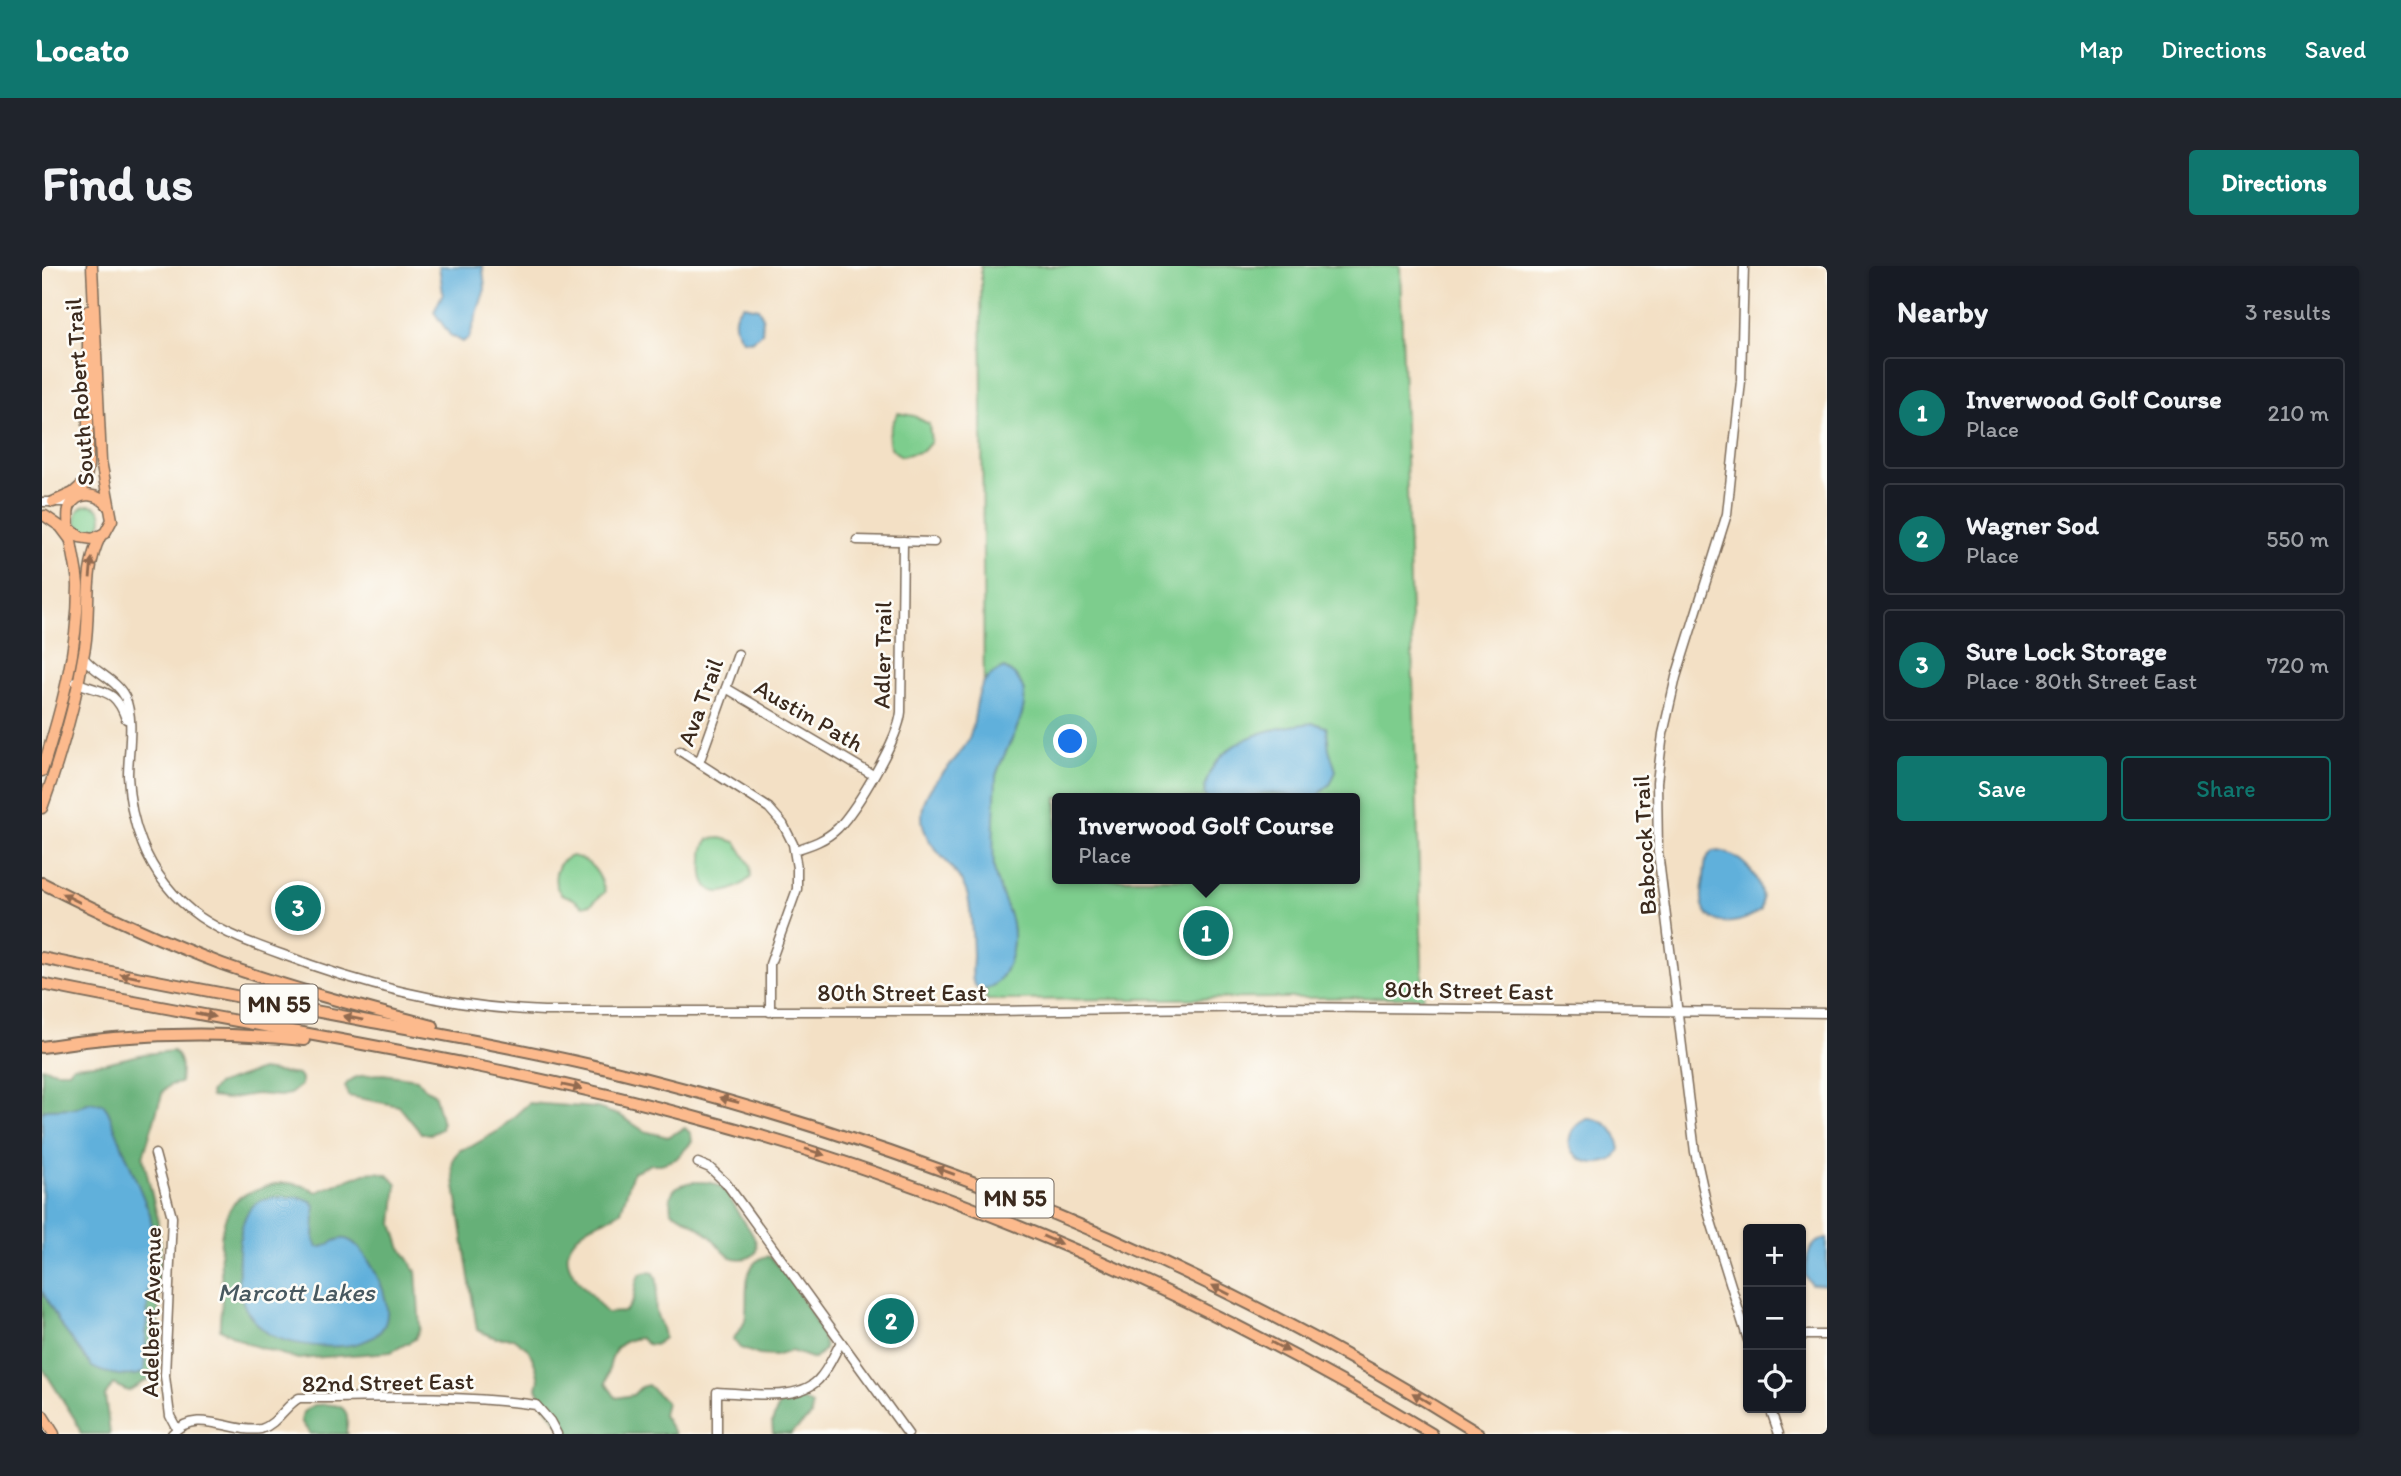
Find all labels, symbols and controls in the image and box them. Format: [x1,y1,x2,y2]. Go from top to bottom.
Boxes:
text: Locato [35,30,129,69]
text: Map [2079,35,2123,64]
text: Directions [2161,35,2267,64]
text: Saved [2305,35,2366,64]
button: Directions [2189,150,2359,215]
text: Find us [42,153,193,212]
text: Nearby [1897,293,1988,330]
street label: South Robert Trail [58,297,100,487]
text: 3 results [2245,298,2331,326]
text: Inverwood Golf Course [1966,383,2222,415]
text: 1 [1917,399,1927,427]
text: 210 m [2268,399,2329,427]
text: Place [1966,415,2019,443]
text: Wagner Sod [1966,509,2099,541]
text: 2 [1916,525,1928,553]
text: 550 m [2266,525,2329,553]
text: Place [1966,541,2019,569]
one-way arrow [85,557,96,579]
street label: Adler Trail [867,601,897,709]
text: Sure Lock Storage [1966,635,2167,667]
text: 3 [1916,651,1928,679]
text: 720 m [2267,651,2329,679]
street label: Ava Trail [671,654,729,750]
text: Place · 80th Street East [1966,667,2197,695]
street label: Austin Path [749,672,869,758]
your location [1053,724,1087,758]
button: Save [1897,756,2107,821]
button: Share [2121,756,2331,821]
street label: Babcock Trail [1626,774,1662,916]
popup [1052,793,1360,884]
text: Inverwood Golf Course [1078,809,1334,841]
text: Place [1078,841,1131,869]
pin: 3 [275,882,321,934]
one-way arrow [60,892,80,904]
pin: 1 [1183,907,1229,959]
one-way arrow [119,970,141,981]
street label: 80th Street East [1384,974,1554,1006]
street label: 80th Street East [817,978,987,1007]
road number: MN 55 [240,984,318,1024]
one-way arrow [194,1010,216,1021]
one-way arrow [342,1012,364,1023]
one-way arrow [561,1081,583,1092]
one-way arrow [718,1095,739,1105]
one-way arrow [805,1148,826,1158]
one-way arrow [935,1165,956,1176]
road number: MN 55 [976,1178,1054,1217]
map controls [1743,1224,1806,1413]
button: + [1743,1224,1806,1287]
street label: Adelbert Avenue [135,1226,167,1398]
one-way arrow [1041,1235,1062,1246]
water label: Marcott Lakes [217,1276,376,1308]
one-way arrow [1211,1284,1231,1295]
button: − [1743,1287,1806,1350]
pin: 2 [868,1295,914,1347]
one-way arrow [1270,1341,1289,1353]
button: locate [1743,1350,1806,1413]
street label: 82nd Street East [302,1366,474,1398]
one-way arrow [1412,1392,1431,1404]

